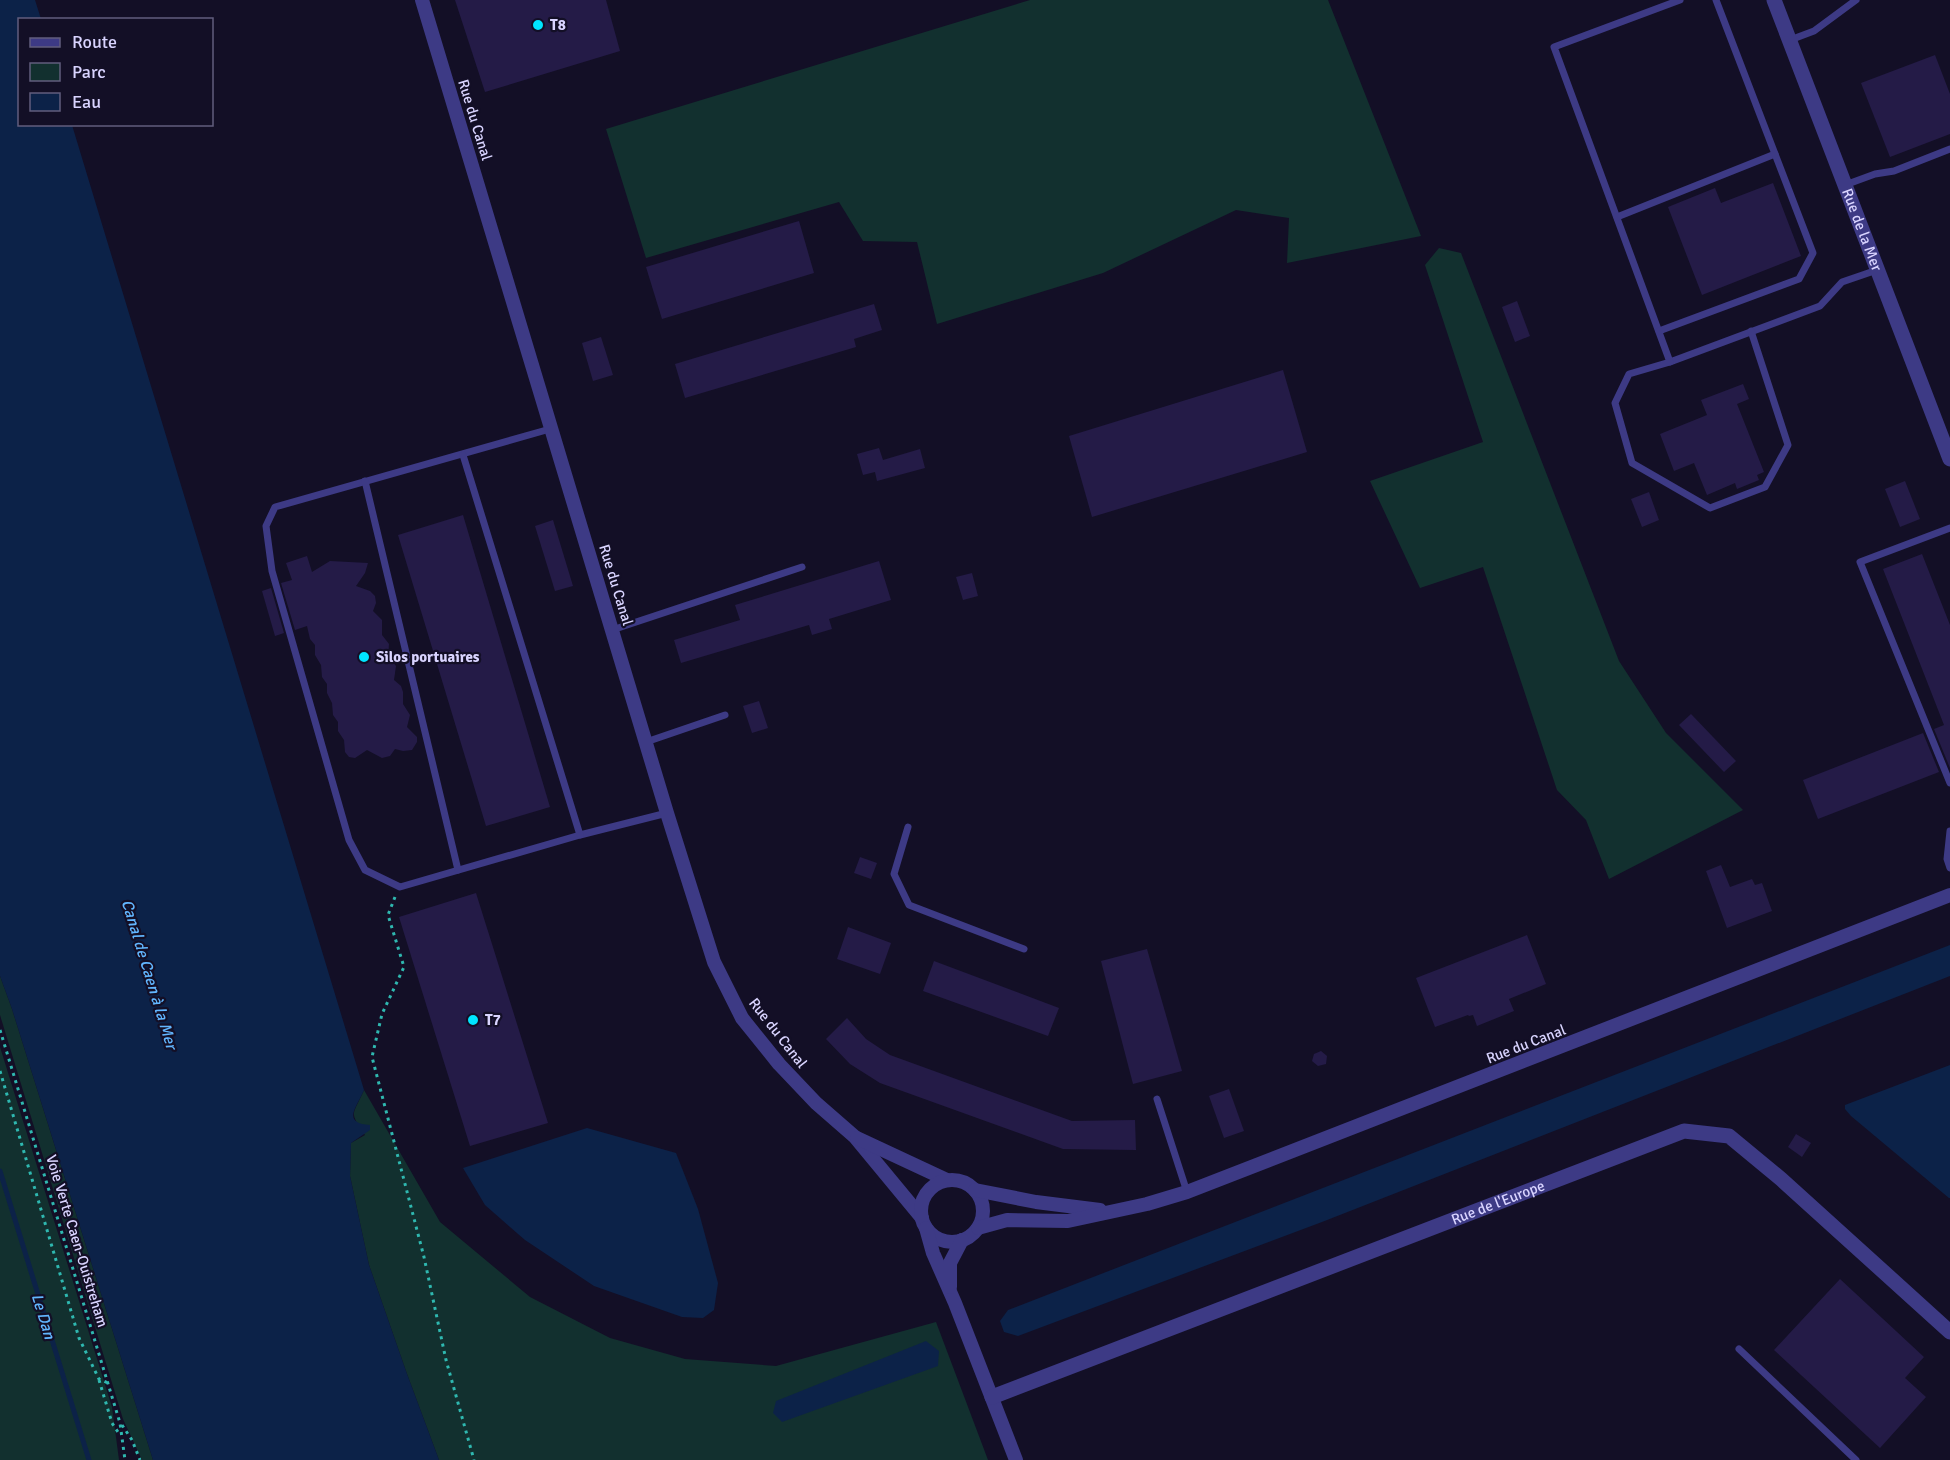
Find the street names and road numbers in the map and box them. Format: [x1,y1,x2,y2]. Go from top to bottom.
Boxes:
street label: Rue du Canal [454,77,496,163]
street label: Rue de la Mer [1838,186,1886,274]
street label: Rue du Canal [595,542,637,628]
street label: Rue du Canal [745,994,811,1072]
street label: Rue du Canal [1484,1021,1568,1067]
street label: Voie Verte Caen-Ouistreham [42,1153,112,1329]
street label: Rue de l'Europe [1449,1176,1547,1229]

